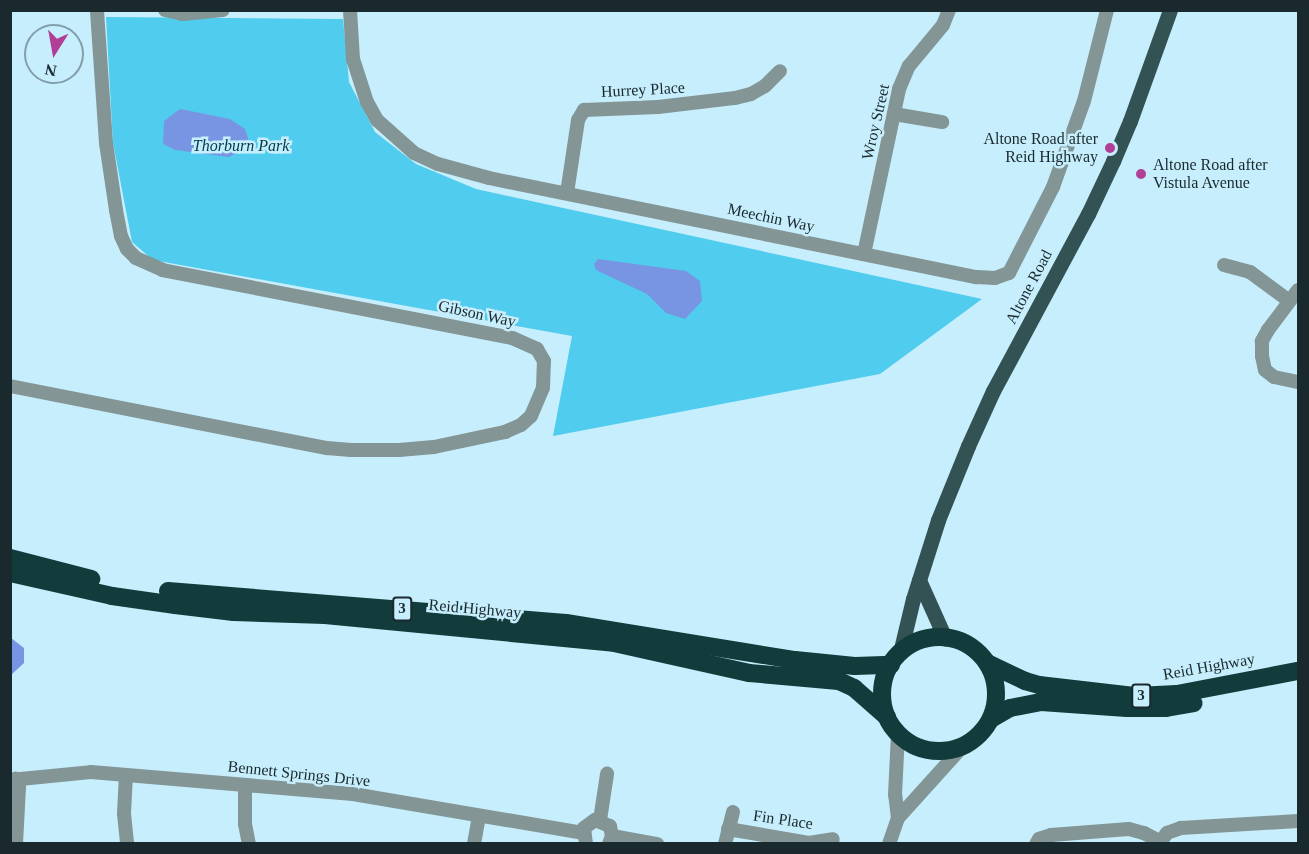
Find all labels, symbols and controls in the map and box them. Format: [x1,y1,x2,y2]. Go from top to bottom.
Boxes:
north arrow [24,24,84,84]
text: N [44,61,58,80]
street label: Hurrey Place [601,78,685,102]
street label: Wroy Street [858,82,894,162]
place label: Altone Road after Reid Highway [983,129,1098,167]
park label: Thorburn Park [193,136,289,156]
marker: Altone Road after Reid Highway [1103,141,1117,155]
place label: Altone Road after Vistula Avenue [1153,155,1268,193]
marker: Altone Road after Vistula Avenue [1134,167,1148,181]
street label: Meechin Way [726,199,816,237]
street label: Altone Road [1001,247,1057,327]
street label: Gibson Way [436,296,518,332]
street label: Reid Highway [428,595,522,623]
road number: 3 [392,597,412,621]
street label: Reid Highway [1162,649,1256,685]
road number: 3 [1130,684,1152,708]
street label: Bennett Springs Drive [227,757,371,791]
street label: Fin Place [752,806,814,834]

